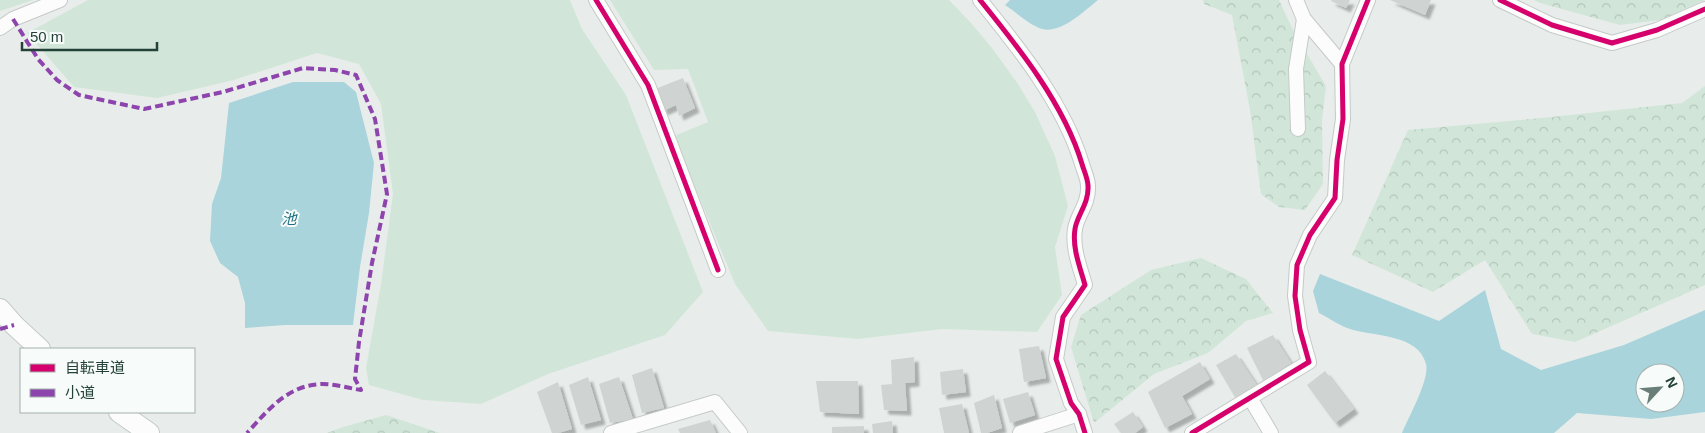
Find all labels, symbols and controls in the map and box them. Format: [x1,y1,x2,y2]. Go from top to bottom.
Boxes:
scale bar [22,20,158,52]
text: 50 m [30,28,63,45]
water label: 池 [281,210,298,227]
legend [20,348,195,413]
text: 自転車道 [65,359,125,376]
north arrow [1635,363,1685,413]
text: N [1662,374,1681,390]
text: 小道 [65,384,95,401]

